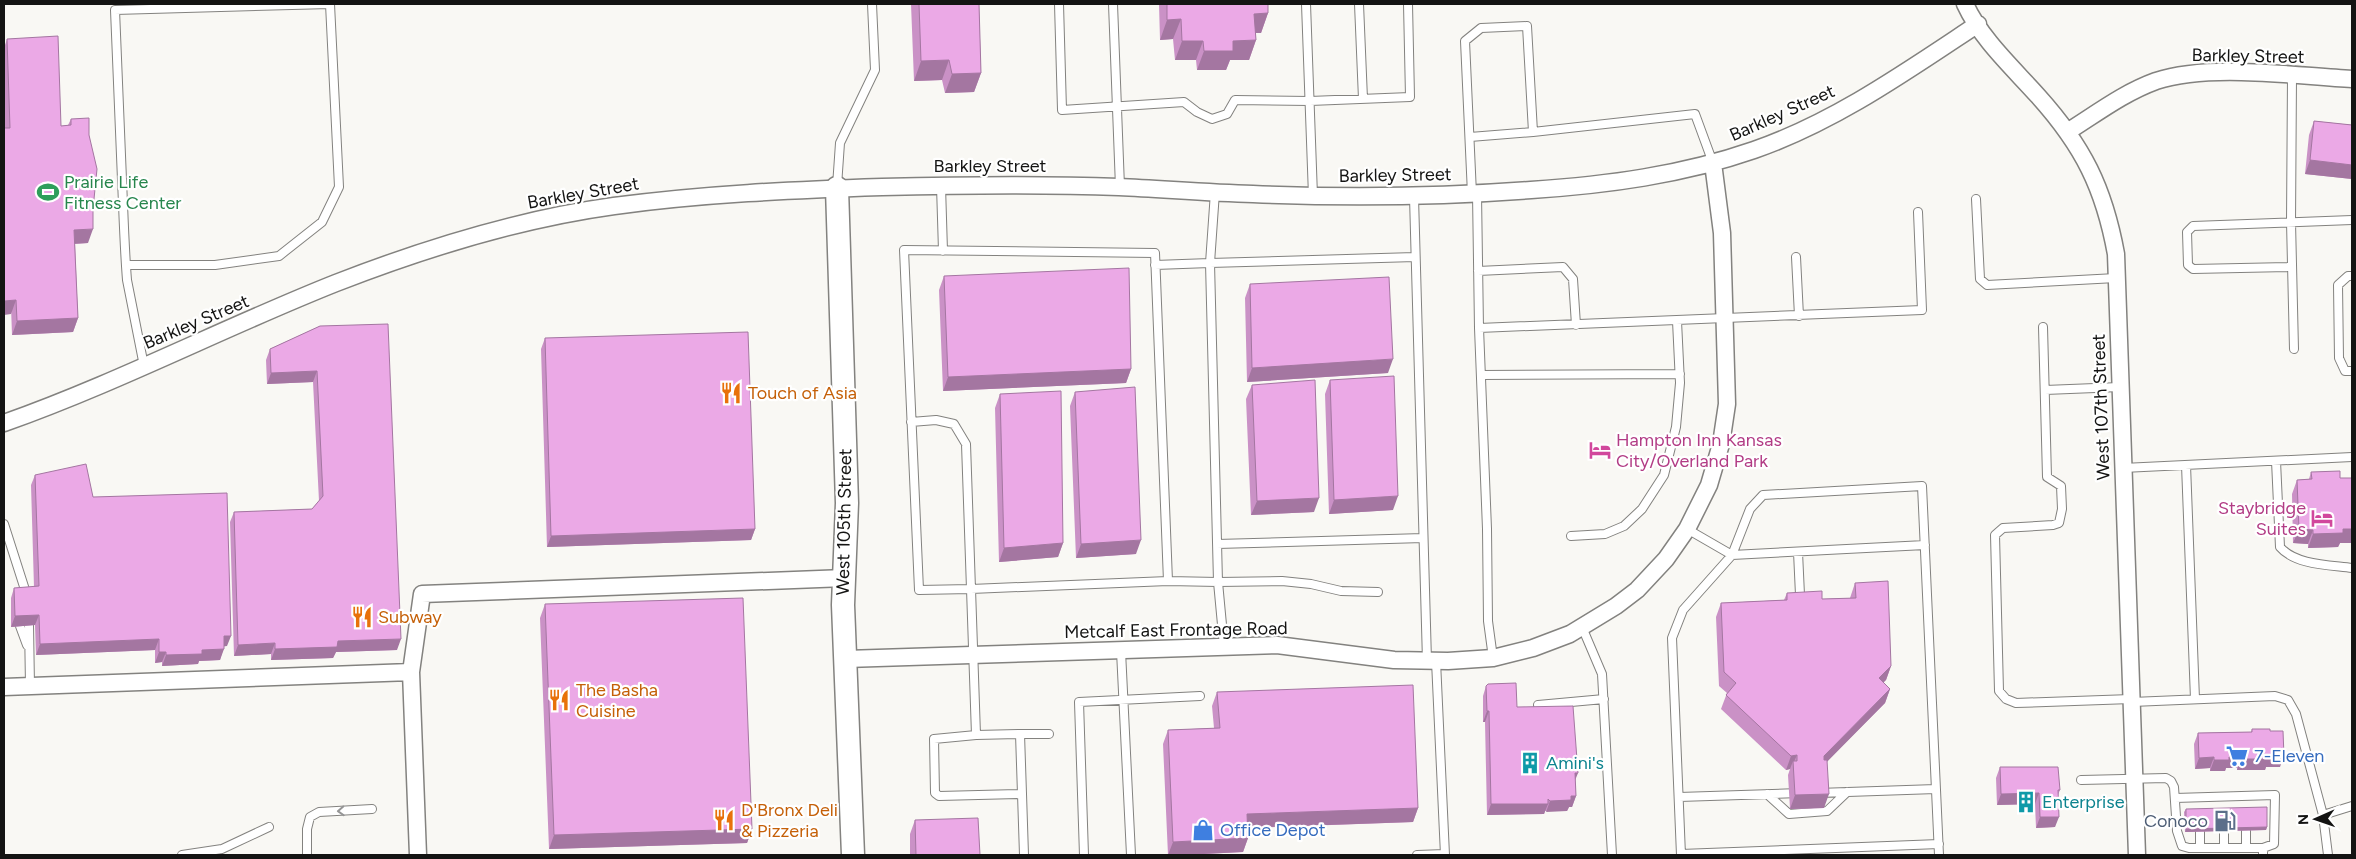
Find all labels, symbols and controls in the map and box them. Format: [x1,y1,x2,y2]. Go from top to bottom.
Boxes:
street label: Barkley Street [2191,44,2305,68]
street label: Barkley Street [1726,80,1838,146]
street label: Barkley Street [934,155,1047,177]
street label: Barkley Street [1338,163,1452,187]
place label: Prairie Life Fitness Center [64,171,181,214]
street label: Barkley Street [526,172,641,214]
sports icon: Prairie Life Fitness Center [35,179,61,205]
street label: Barkley Street [140,290,252,354]
street label: West 107th Street [2087,333,2115,481]
restaurant icon: Touch of Asia [718,380,744,406]
place label: Touch of Asia [748,382,857,404]
place label: Hampton Inn Kansas City/Overland Park [1616,429,1782,472]
hotel icon: Hampton Inn Kansas City/Overland Park [1587,437,1613,463]
street label: West 105th Street [832,448,856,596]
place label: Staybridge Suites [2218,497,2306,540]
hotel icon: Staybridge Suites [2309,505,2335,531]
restaurant icon: Subway [349,604,375,630]
place label: Subway [378,606,442,628]
street label: Metcalf East Frontage Road [1064,617,1288,643]
place label: The Basha Cuisine [576,679,658,722]
restaurant icon: The Basha Cuisine [546,687,572,713]
supermarket icon: 7-Eleven [2224,743,2250,769]
place label: 7-Eleven [2254,745,2324,767]
building icon: Amini's [1517,750,1543,776]
place label: Amini's [1546,752,1604,774]
building icon: Enterprise [2013,789,2039,815]
place label: Enterprise [2042,791,2125,813]
north arrow [2291,794,2341,844]
place label: D'Bronx Deli & Pizzeria [741,799,838,842]
one-way arrow [336,805,344,816]
restaurant icon: D'Bronx Deli & Pizzeria [711,807,737,833]
fuel station icon: Conoco [2212,808,2238,834]
place label: Conoco [2144,810,2208,832]
text: N [2295,814,2312,825]
shop icon: Office Depot [1190,817,1216,843]
place label: Office Depot [1220,819,1326,841]

